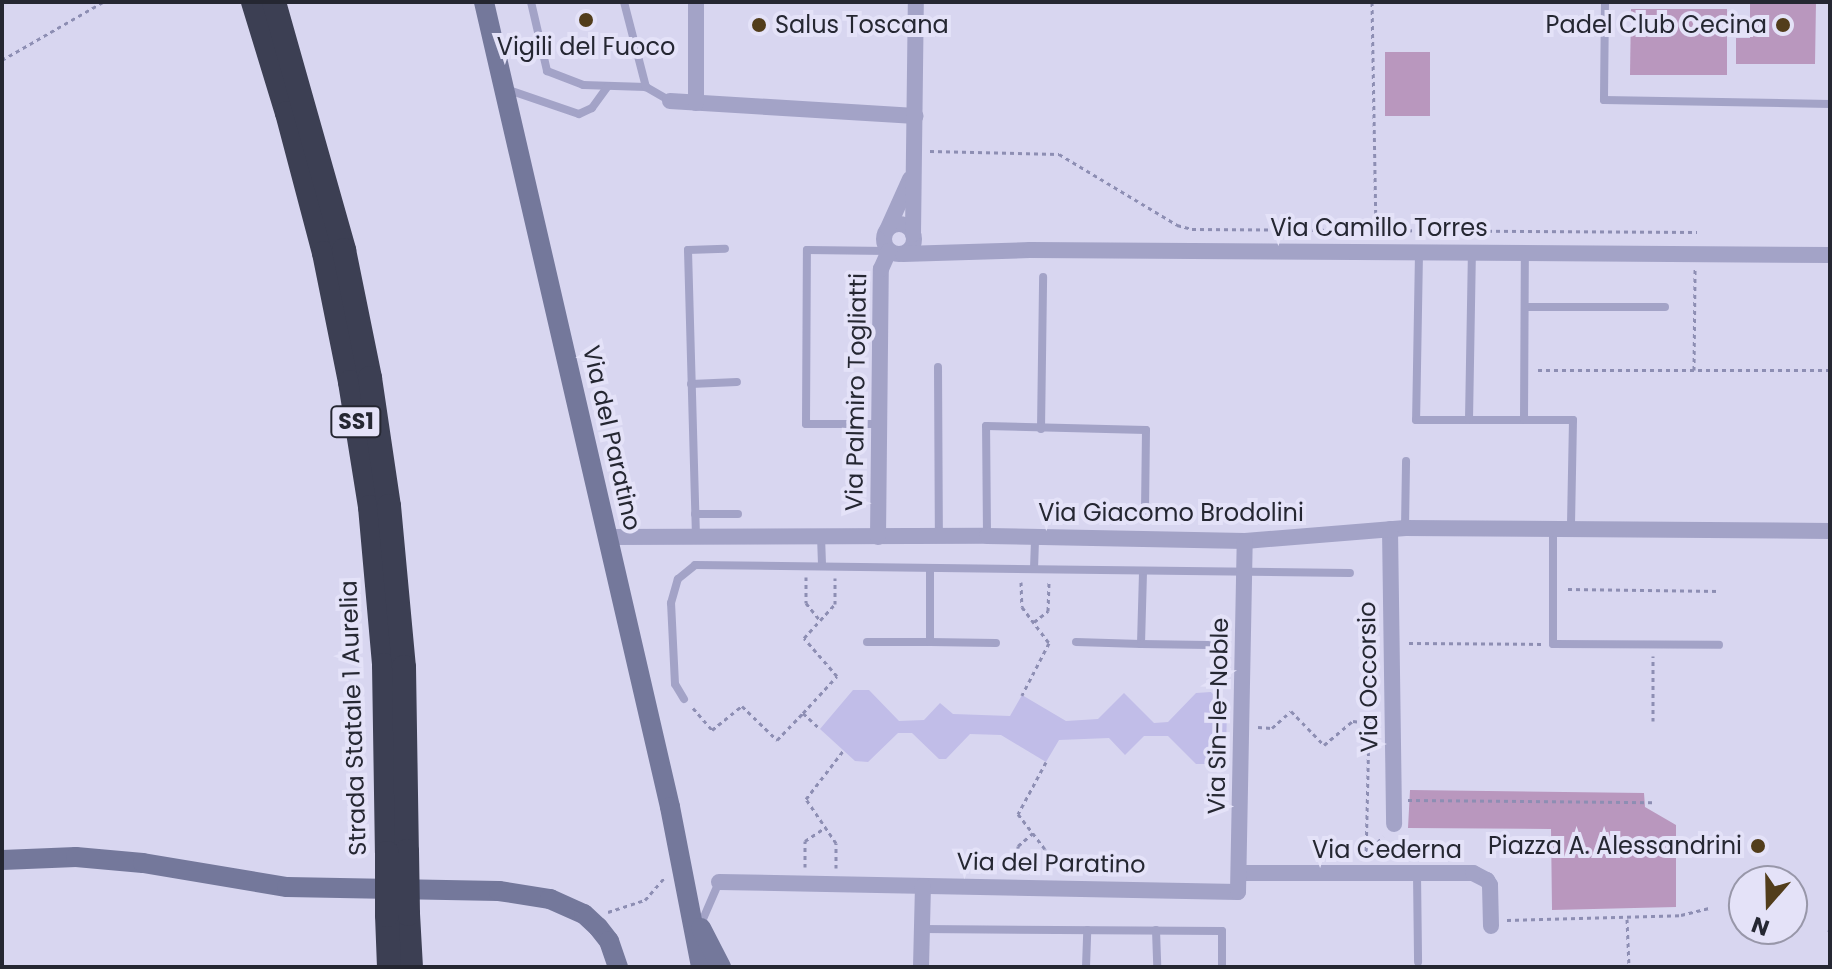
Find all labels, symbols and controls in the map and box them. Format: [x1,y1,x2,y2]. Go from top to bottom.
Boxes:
marker: Vigili del Fuoco [577,11,595,29]
place label: Salus Toscana [775,11,949,39]
place label: Padel Club Cecina [1546,11,1767,39]
marker: Salus Toscana [750,16,768,34]
marker: Padel Club Cecina [1774,16,1792,34]
place label: Vigili del Fuoco [497,33,675,61]
street label: Via Camillo Torres [1270,214,1488,242]
street label: Via Palmiro Togliatti [840,273,872,511]
street label: Via del Paratino [577,343,647,533]
road number: SS1 [330,404,382,440]
street label: Via Giacomo Brodolini [1038,499,1304,527]
street label: Strada Statale 1 Aurelia [334,580,372,856]
street label: Via Occorsio [1352,601,1384,753]
street label: Via Sin-le-Noble [1202,617,1234,815]
place label: Piazza A. Alessandrini [1488,832,1742,860]
street label: Via Cederna [1312,836,1462,864]
marker: Piazza A. Alessandrini [1749,837,1767,855]
street label: Via del Paratino [956,847,1146,879]
north arrow [1728,865,1808,945]
text: N [1747,909,1773,944]

